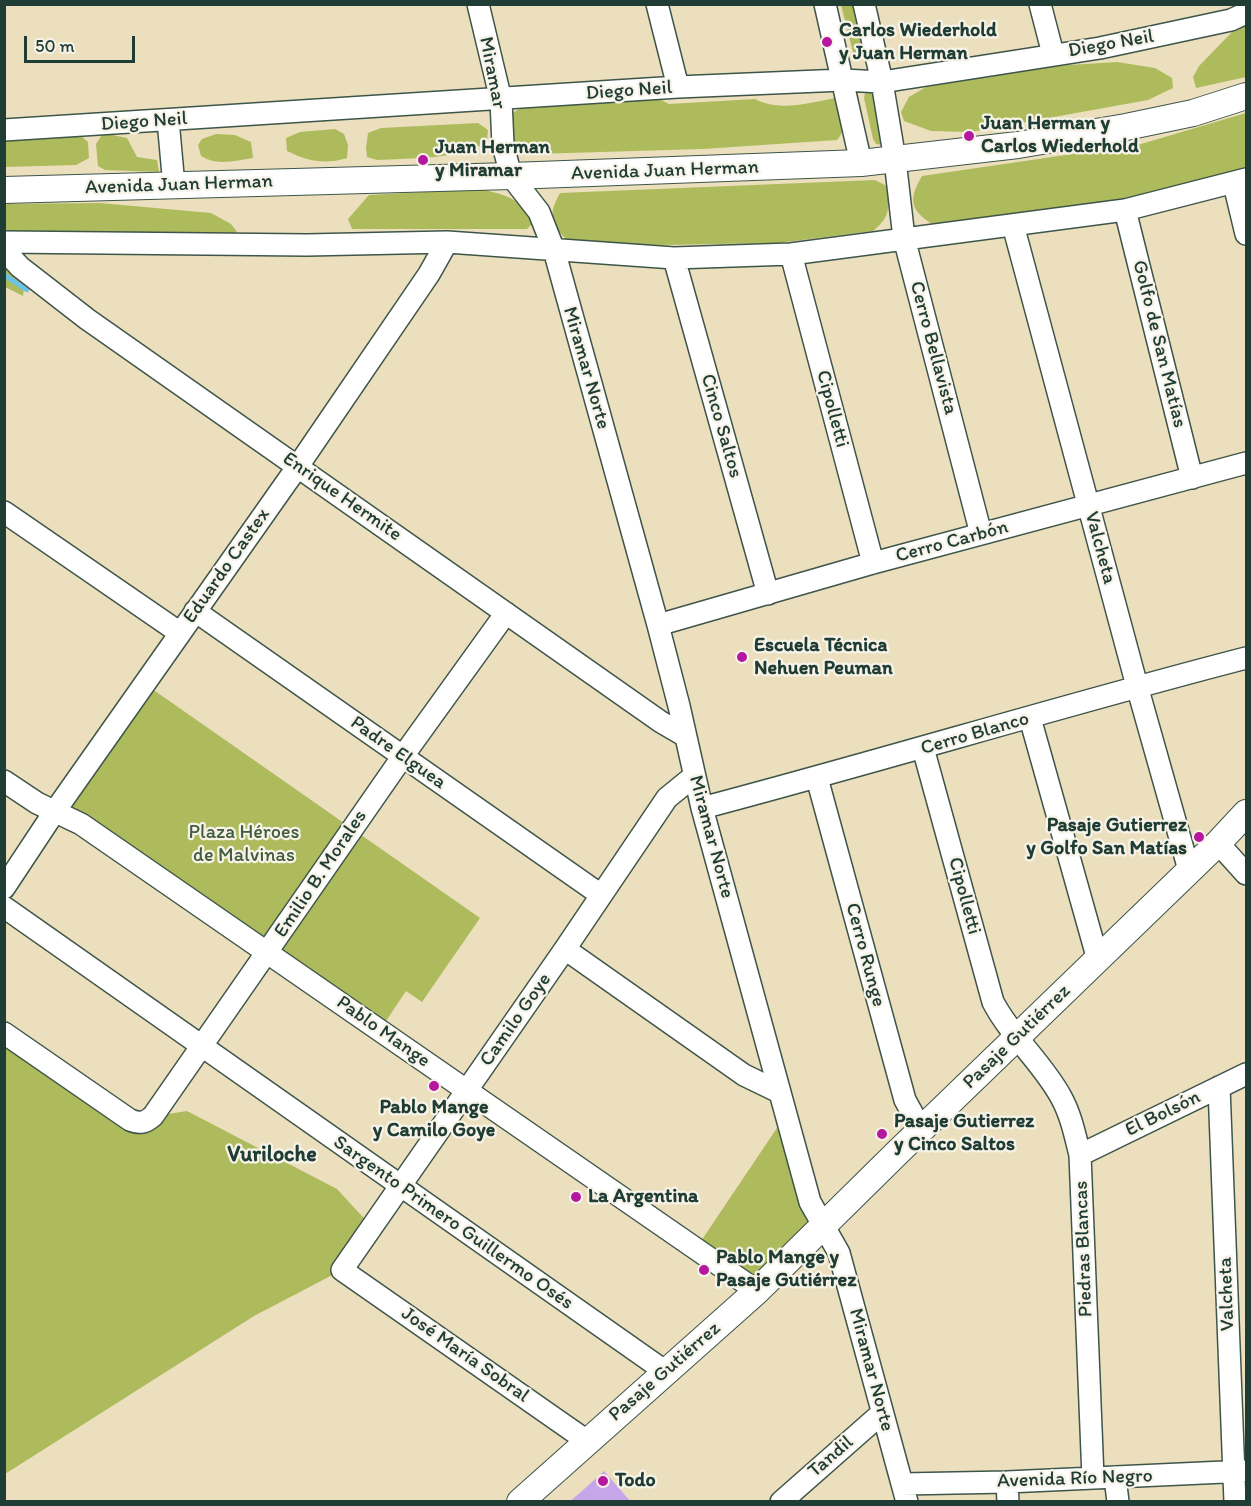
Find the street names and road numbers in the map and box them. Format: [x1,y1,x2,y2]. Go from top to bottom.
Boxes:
street label: Diego Neil [1066,25,1156,63]
street label: Miramar [473,35,511,111]
street label: Diego Neil [585,76,673,106]
street label: Diego Neil [100,107,188,137]
street label: Avenida Juan Herman [571,156,759,186]
street label: Avenida Juan Herman [85,170,273,200]
street label: Golfo de San Matías [1127,258,1191,430]
street label: Cerro Bellavista [904,279,962,417]
street label: Miramar Norte [557,304,615,432]
street label: Cipolletti [810,368,854,450]
street label: Cinco Saltos [695,371,747,481]
street label: Enrique Hermite [278,447,406,547]
street label: Eduardo Castex [178,504,276,628]
street label: Valcheta [1079,509,1121,587]
street label: Cerro Carbón [893,515,1011,569]
street label: Cerro Blanco [918,707,1032,761]
street label: Padre Elguea [345,711,451,795]
street label: Miramar Norte [683,773,739,901]
street label: Emilio B. Morales [269,806,373,942]
street label: Cipolletti [942,855,986,937]
street label: Cerro Runge [840,900,890,1010]
street label: Camilo Goye [475,969,557,1071]
street label: Pasaje Gutiérrez [958,980,1076,1094]
street label: Pablo Mange [331,991,435,1073]
street label: El Bolsón [1122,1086,1204,1142]
street label: Sargento Primero Guillermo Osés [328,1131,578,1315]
street label: Piedras Blancas [1070,1180,1098,1318]
street label: Valcheta [1214,1257,1240,1331]
street label: José María Sobral [396,1302,534,1408]
street label: Miramar Norte [843,1306,899,1434]
street label: Pasaje Gutiérrez [604,1317,726,1427]
street label: Tandil [803,1431,859,1483]
street label: Avenida Río Negro [997,1464,1153,1494]

